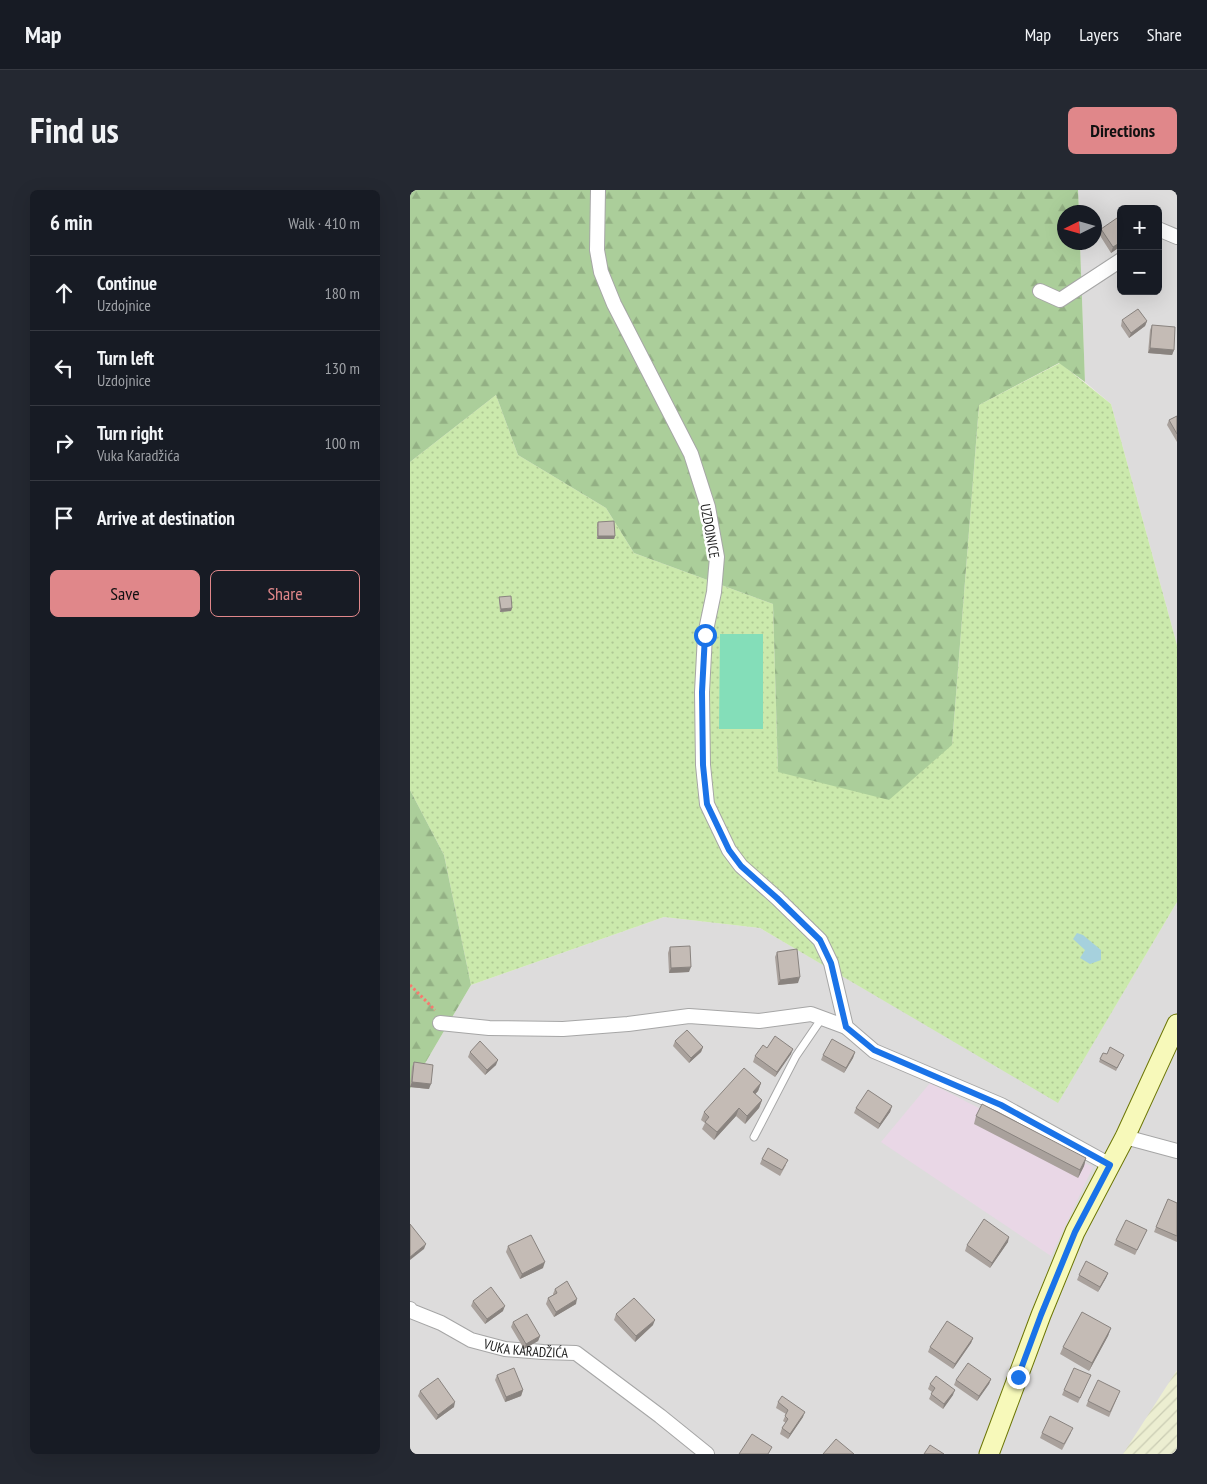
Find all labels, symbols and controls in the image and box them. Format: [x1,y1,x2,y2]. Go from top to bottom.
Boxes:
text: Map [25,19,62,50]
text: Map [1025,23,1051,46]
text: Layers [1079,23,1119,46]
text: Share [1147,23,1182,46]
text: Find us [30,107,119,153]
button: Directions [1068,107,1177,154]
north arrow [1057,205,1102,250]
map controls [1117,205,1162,295]
button: + [1117,205,1162,250]
text: 6 min [50,209,92,236]
text: Walk · 410 m [288,213,360,233]
button: − [1117,250,1162,295]
text: Continue [97,271,157,295]
icon: ahead [50,279,78,307]
text: 180 m [325,283,360,303]
text: Uzdojnice [97,295,151,315]
text: Turn left [97,346,154,370]
icon: left [50,354,78,382]
text: 130 m [325,358,360,378]
text: Uzdojnice [97,370,151,390]
text: Turn right [97,421,163,445]
icon: right [50,429,78,457]
text: 100 m [325,433,360,453]
text: Vuka Karadžića [97,445,180,465]
street label: UZDOJNICE [696,502,724,560]
icon: arrive [50,504,78,532]
text: Arrive at destination [97,506,235,530]
button: Save [50,570,200,617]
button: Share [210,570,360,617]
route start [694,624,717,647]
street label: VUKA KARADŽIĆA [481,1334,569,1362]
route end [1007,1366,1030,1389]

